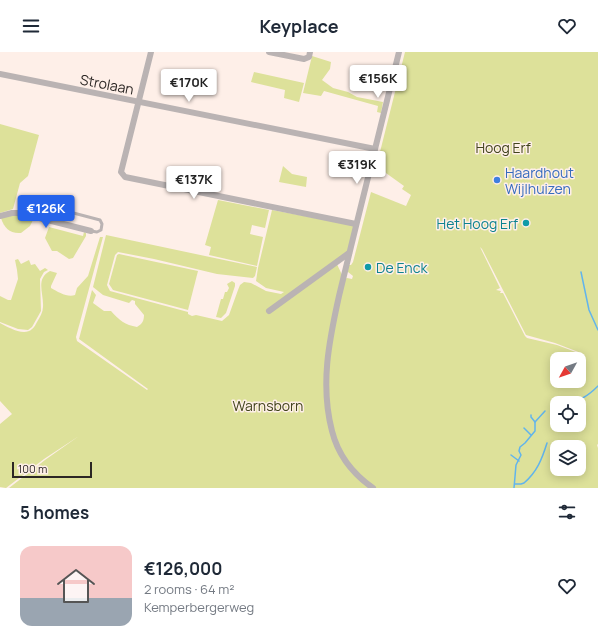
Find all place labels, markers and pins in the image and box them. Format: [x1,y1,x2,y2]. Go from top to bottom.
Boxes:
pin: €156K [350,65,406,99]
pin: €170K [161,69,217,103]
pin: €319K [329,151,385,185]
place label: Haardhout Wijlhuizen [505,163,574,198]
pin: €137K [166,166,222,200]
marker: Haardhout Wijlhuizen [492,175,502,185]
pin: €126K [18,195,74,229]
place label: Het Hoog Erf [437,214,518,233]
marker: Het Hoog Erf [521,218,531,228]
place label: De Enck [376,258,428,277]
marker: De Enck [363,262,373,272]

